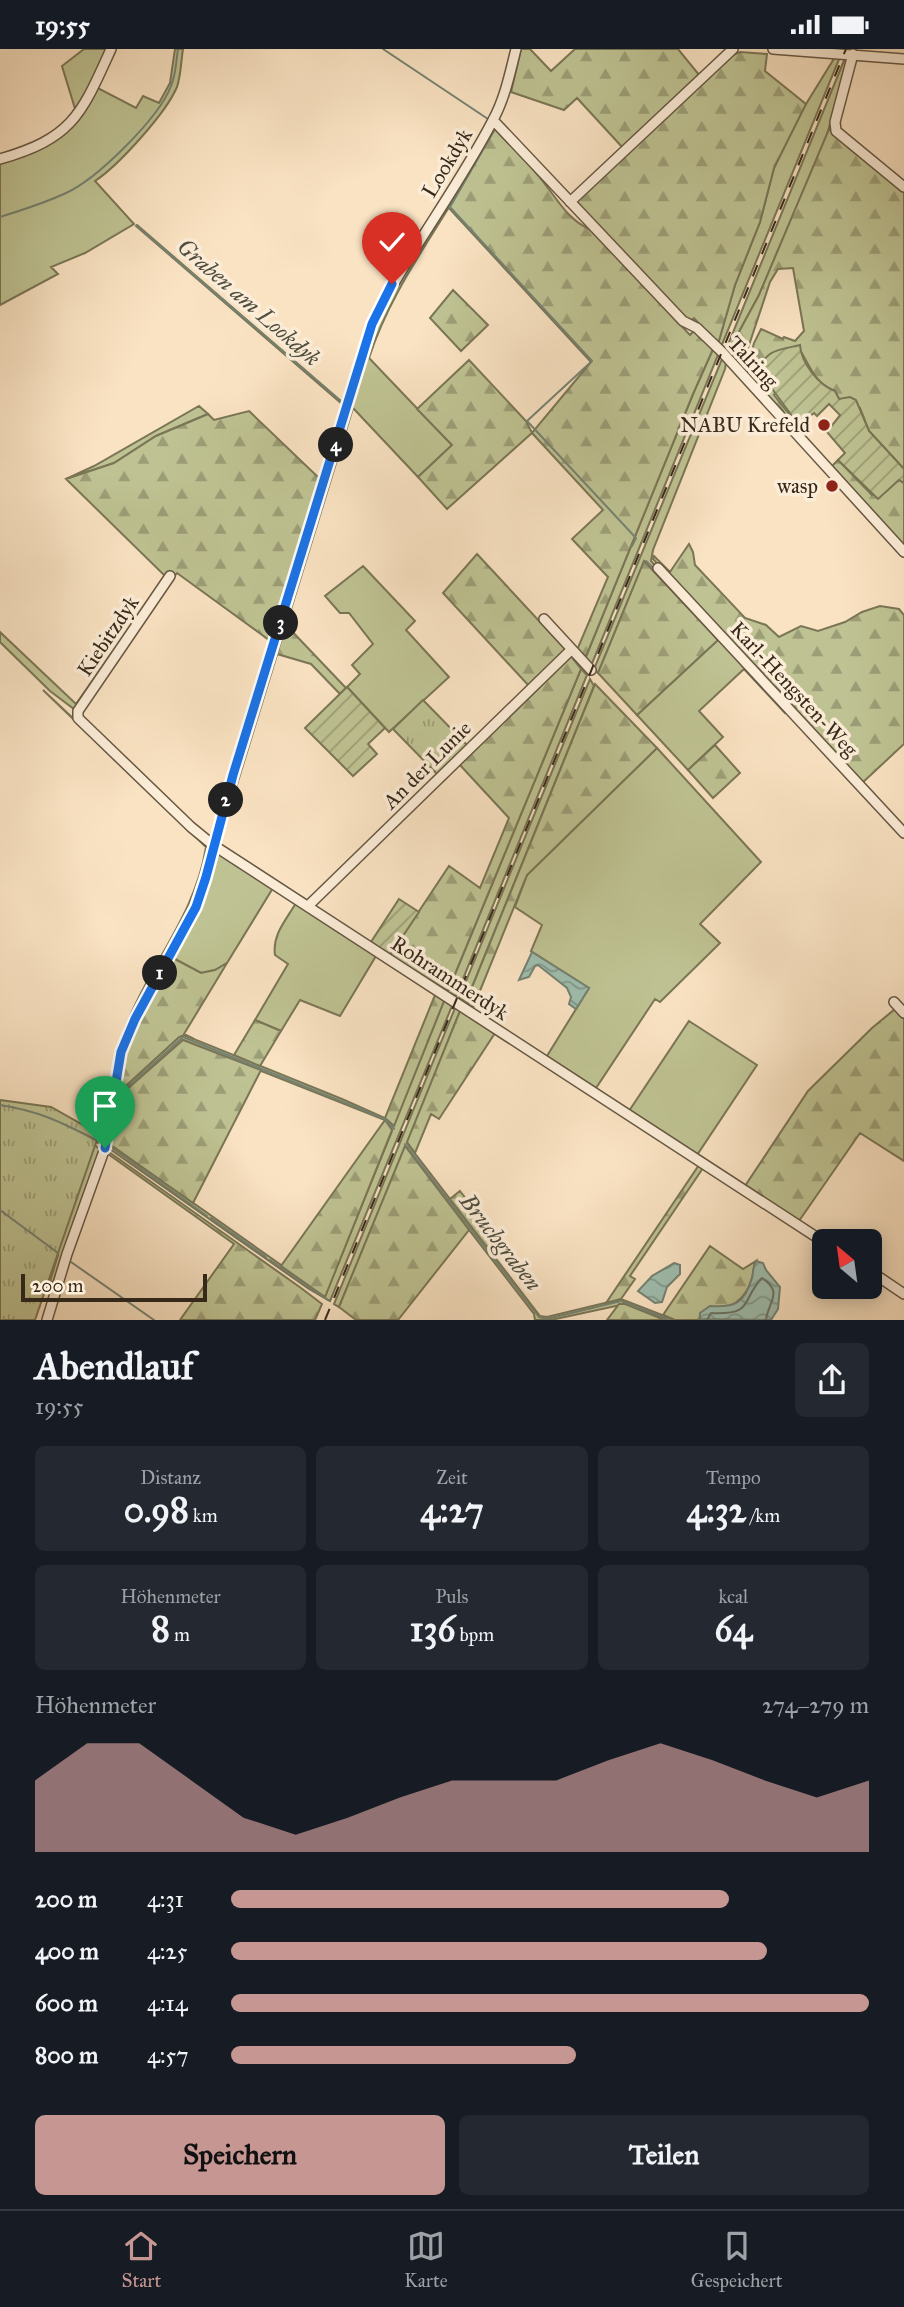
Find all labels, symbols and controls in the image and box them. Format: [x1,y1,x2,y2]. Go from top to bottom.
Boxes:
text: 19:55 [35,9,90,41]
street label: Lookdyk [416,123,478,202]
pin [362,212,422,284]
icon: check [373,223,411,261]
water label: Graben am Lookdyk [172,232,326,372]
street label: Talring [722,330,784,394]
place label: NABU Krefeld [680,412,810,438]
marker: NABU Krefeld [816,417,832,433]
pin: 4 [318,427,354,463]
text: 4 [330,433,341,456]
place label: wasp [777,473,818,499]
marker: wasp [824,478,840,494]
street label: Kiebitzdyk [71,590,145,681]
pin: 3 [264,605,298,641]
text: 3 [277,611,284,634]
street label: Karl-Hengsten-Weg [725,616,863,762]
street label: An der Lunie [377,715,477,815]
pin: 2 [208,783,244,817]
text: 2 [221,788,230,811]
street label: Rohrammerdyk [386,930,514,1026]
pin: 1 [142,955,178,991]
text: 1 [156,961,163,984]
pin [75,1076,135,1148]
icon: arrive [86,1087,124,1125]
water label: Bruchgraben [454,1187,548,1296]
north arrow [812,1229,882,1299]
map controls [812,1229,882,1299]
scale bar [21,1271,206,1303]
text: 200 m [32,1274,84,1297]
text: Abendlauf [35,1343,194,1389]
button: share [795,1343,869,1417]
text: 19:55 [35,1392,83,1420]
text: Distanz [140,1466,201,1489]
text: Zeit [436,1466,468,1489]
text: Tempo [706,1466,761,1489]
text: 0.98 [124,1489,189,1532]
text: 4:27 [420,1489,484,1532]
text: 4:32 [687,1489,746,1532]
text: km [189,1504,218,1527]
text: /km [746,1504,780,1527]
text: Höhenmeter [121,1585,221,1608]
text: Puls [435,1585,469,1608]
text: kcal [718,1585,748,1608]
text: 8 [151,1608,170,1651]
text: 136 [410,1608,456,1651]
text: 64 [715,1608,752,1651]
text: m [170,1623,190,1646]
text: bpm [456,1623,494,1646]
text: Höhenmeter [35,1691,156,1719]
text: 274–279 m [762,1691,869,1719]
text: 200 m [35,1885,97,1913]
text: 4:31 [147,1885,184,1913]
text: 400 m [35,1937,99,1965]
text: 4:25 [147,1937,187,1965]
text: 600 m [35,1989,98,2017]
text: 4:14 [147,1989,188,2017]
text: 800 m [35,2041,98,2069]
text: 4:57 [147,2041,189,2069]
button: Speichern [35,2115,445,2195]
button: Teilen [459,2115,869,2195]
tab: Start [122,2227,161,2292]
tab: Karte [404,2227,448,2292]
tab: Gespeichert [691,2227,782,2292]

